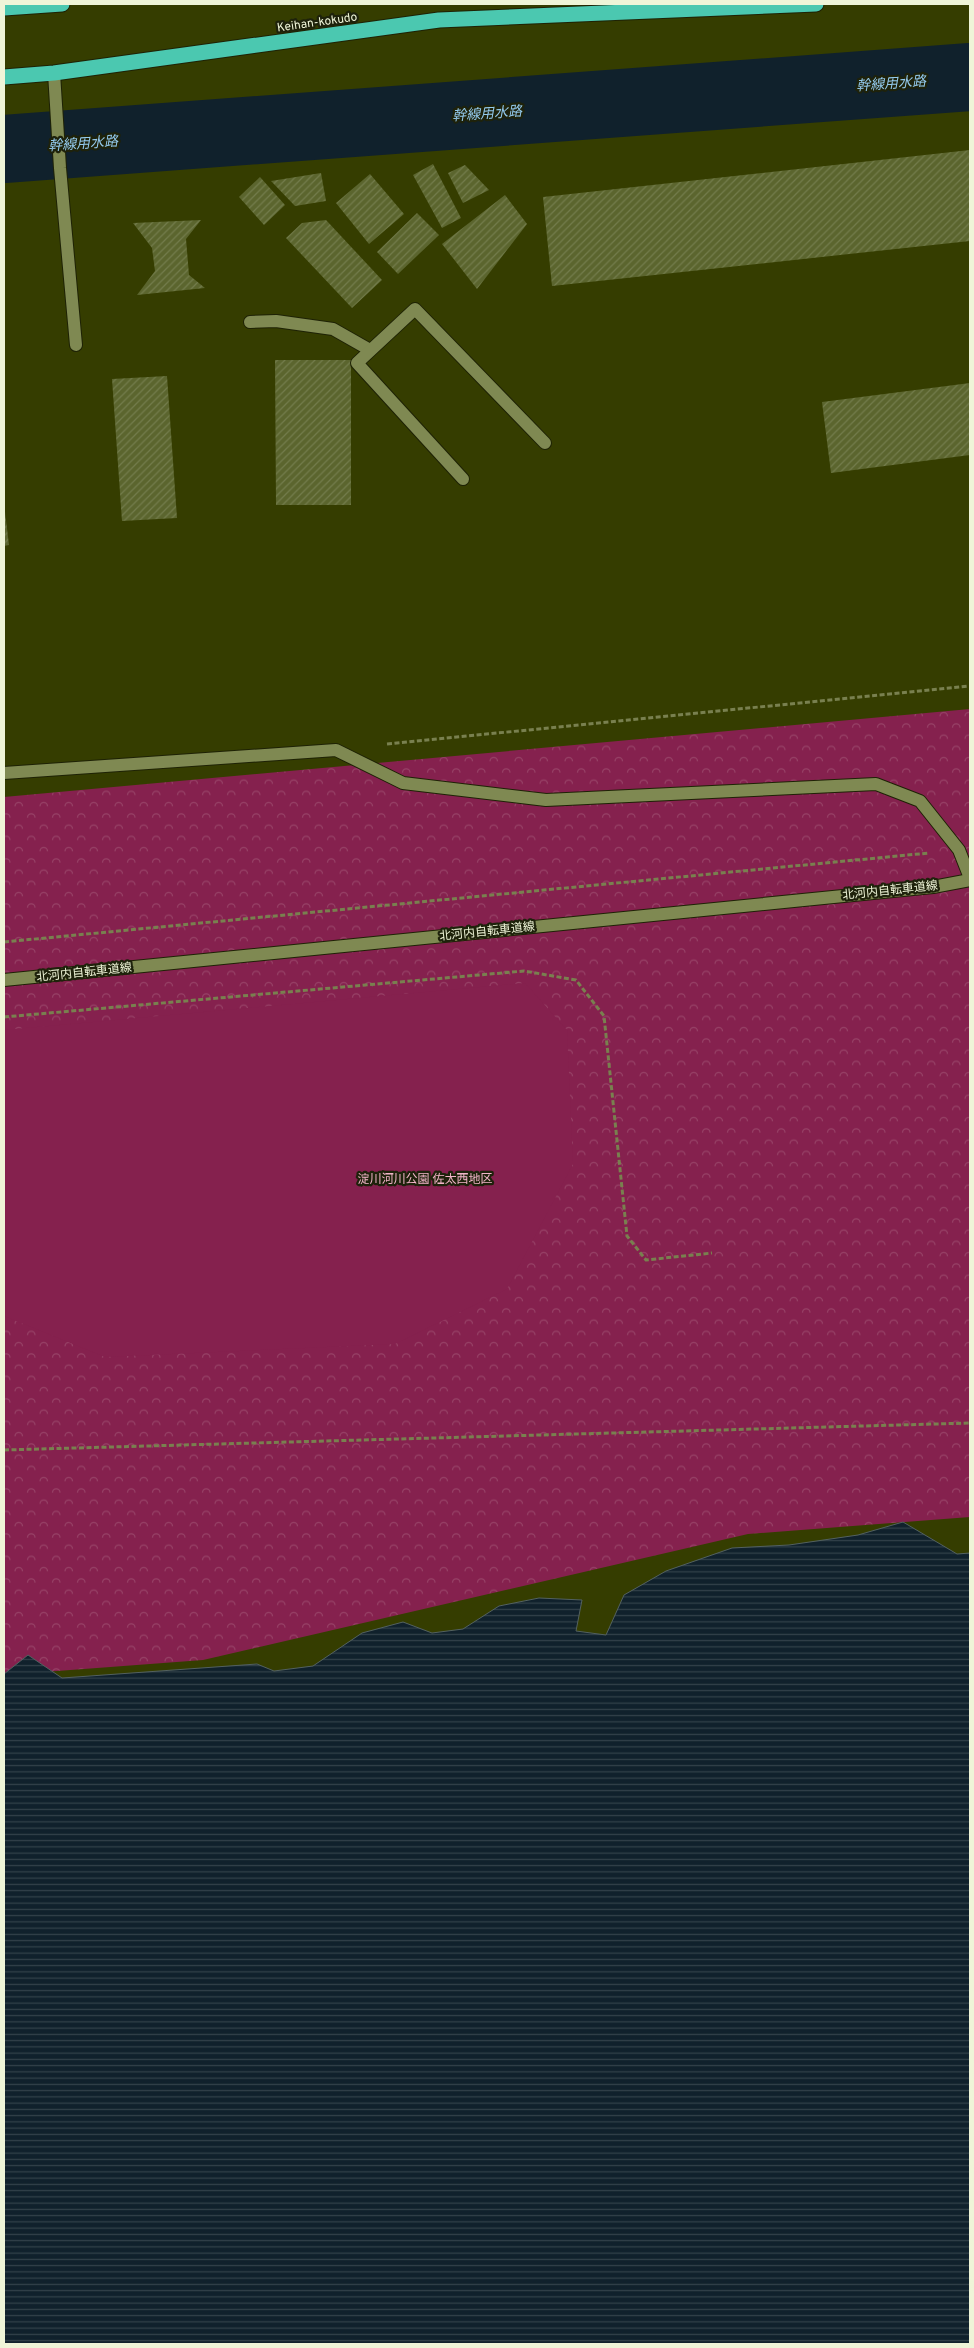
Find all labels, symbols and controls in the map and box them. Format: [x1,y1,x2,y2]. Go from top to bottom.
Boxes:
street label: Keihan-kokudo [276,9,359,37]
water label: 幹線用水路 [856,74,928,95]
water label: 幹線用水路 [452,104,524,125]
water label: 幹線用水路 [48,134,120,155]
street label: 北河内自転車道線 [842,878,939,904]
street label: 北河内自転車道線 [439,919,536,945]
street label: 北河内自転車道線 [36,960,133,986]
park label: 淀川河川公園 佐太西地区 [358,1172,492,1188]

